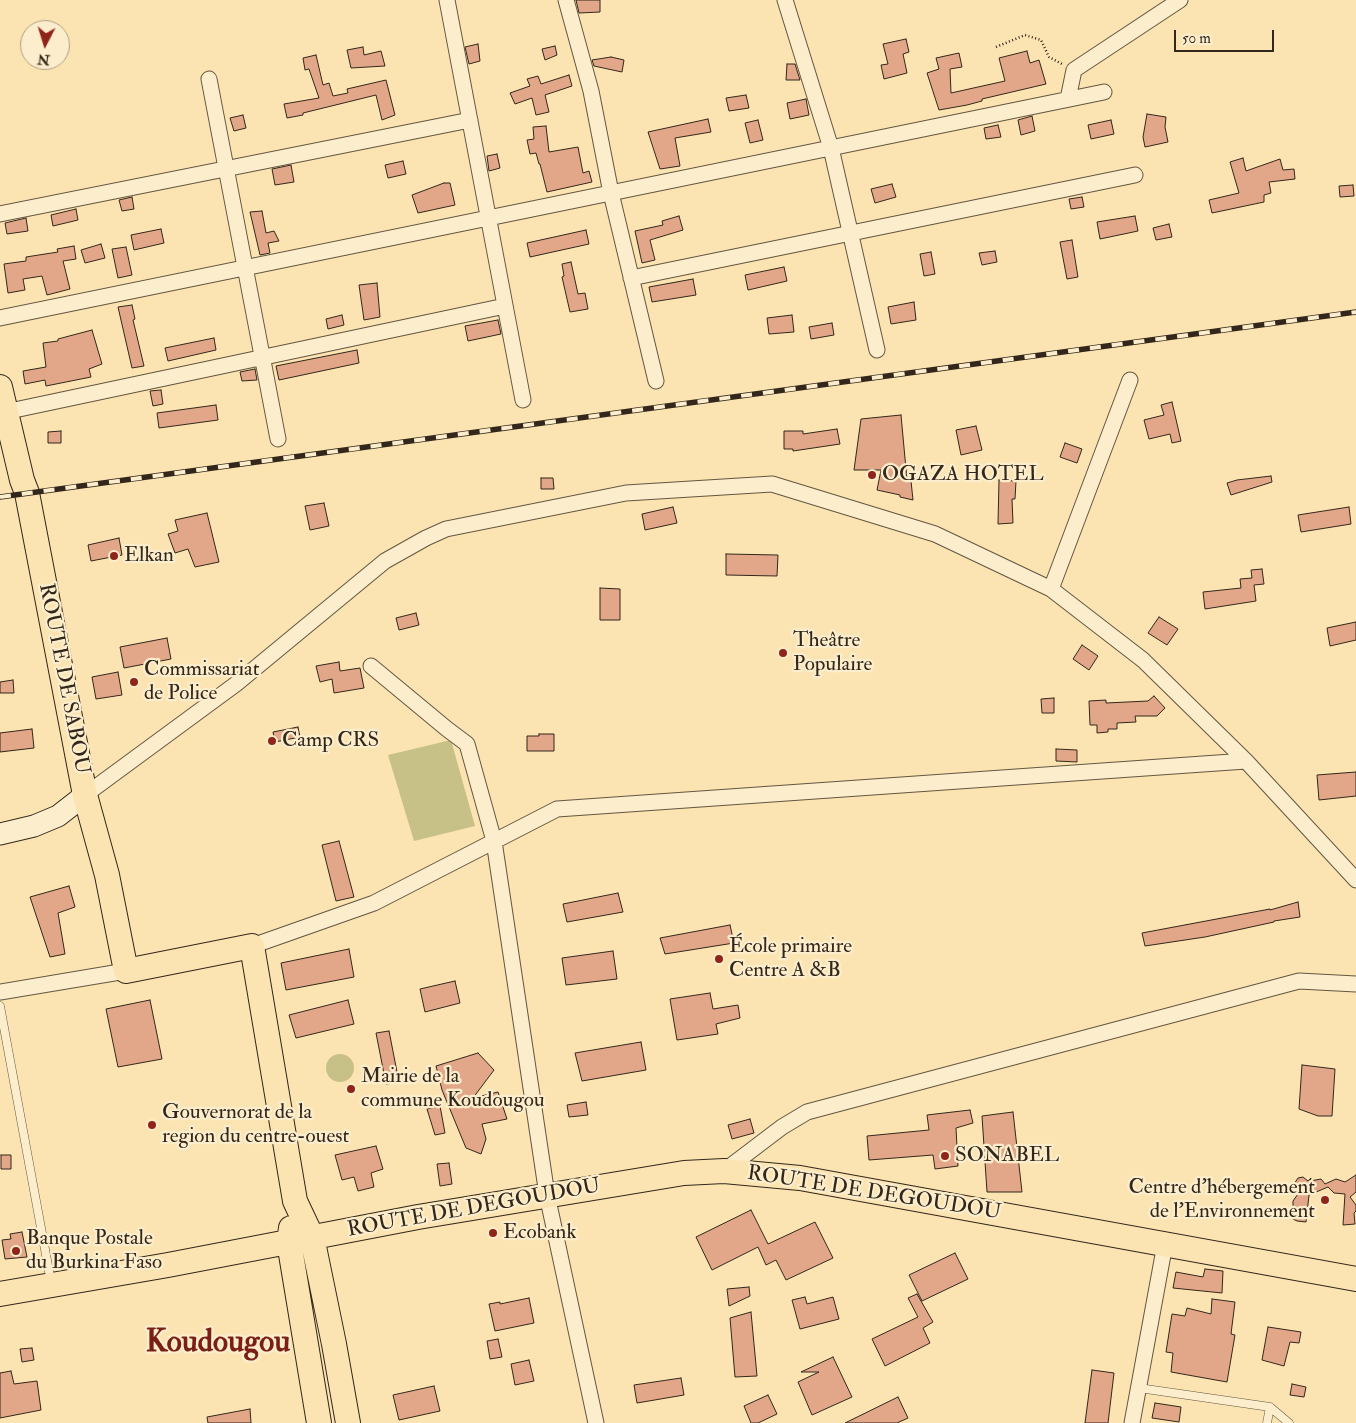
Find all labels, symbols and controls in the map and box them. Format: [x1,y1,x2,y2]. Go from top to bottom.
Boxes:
north arrow [20,20,70,70]
scale bar [1176,20,1276,52]
text: 50 m [1182,29,1211,48]
text: N [37,50,51,68]
place label: OGAZA HOTEL [882,462,1044,488]
marker: OGAZA HOTEL [866,469,878,481]
place label: Elkan [124,543,174,569]
marker: Elkan [108,550,120,562]
street label: ROUTE DE SABOU [32,581,94,777]
place label: Theâtre Populaire [793,628,872,678]
marker: Theâtre Populaire [777,647,789,659]
place label: Commissariat de Police [144,657,260,707]
marker: Commissariat de Police [128,676,140,688]
place label: Camp CRS [282,728,379,754]
marker: Camp CRS [266,735,278,747]
place label: École primaire Centre A &B [729,934,852,984]
marker: École primaire Centre A &B [713,953,725,965]
place label: Mairie de la commune Koudougou [361,1064,545,1114]
marker: Mairie de la commune Koudougou [345,1083,357,1095]
place label: Gouvernorat de la region du centre-ouest [162,1100,349,1150]
marker: Gouvernorat de la region du centre-ouest [146,1119,158,1131]
place label: SONABEL [955,1143,1059,1169]
marker: SONABEL [939,1150,951,1162]
street label: ROUTE DE DEGOUDOU [745,1161,1003,1227]
street label: ROUTE DE DEGOUDOU [345,1174,603,1244]
place label: Centre d'hébergement de l'Environnement [1128,1175,1315,1225]
marker: Centre d'hébergement de l'Environnement [1319,1194,1331,1206]
place label: Ecobank [503,1220,576,1246]
place label: Banque Postale du Burkina Faso [26,1226,162,1276]
marker: Ecobank [487,1227,499,1239]
marker: Banque Postale du Burkina Faso [10,1245,22,1257]
district label: Koudougou [146,1325,290,1363]

